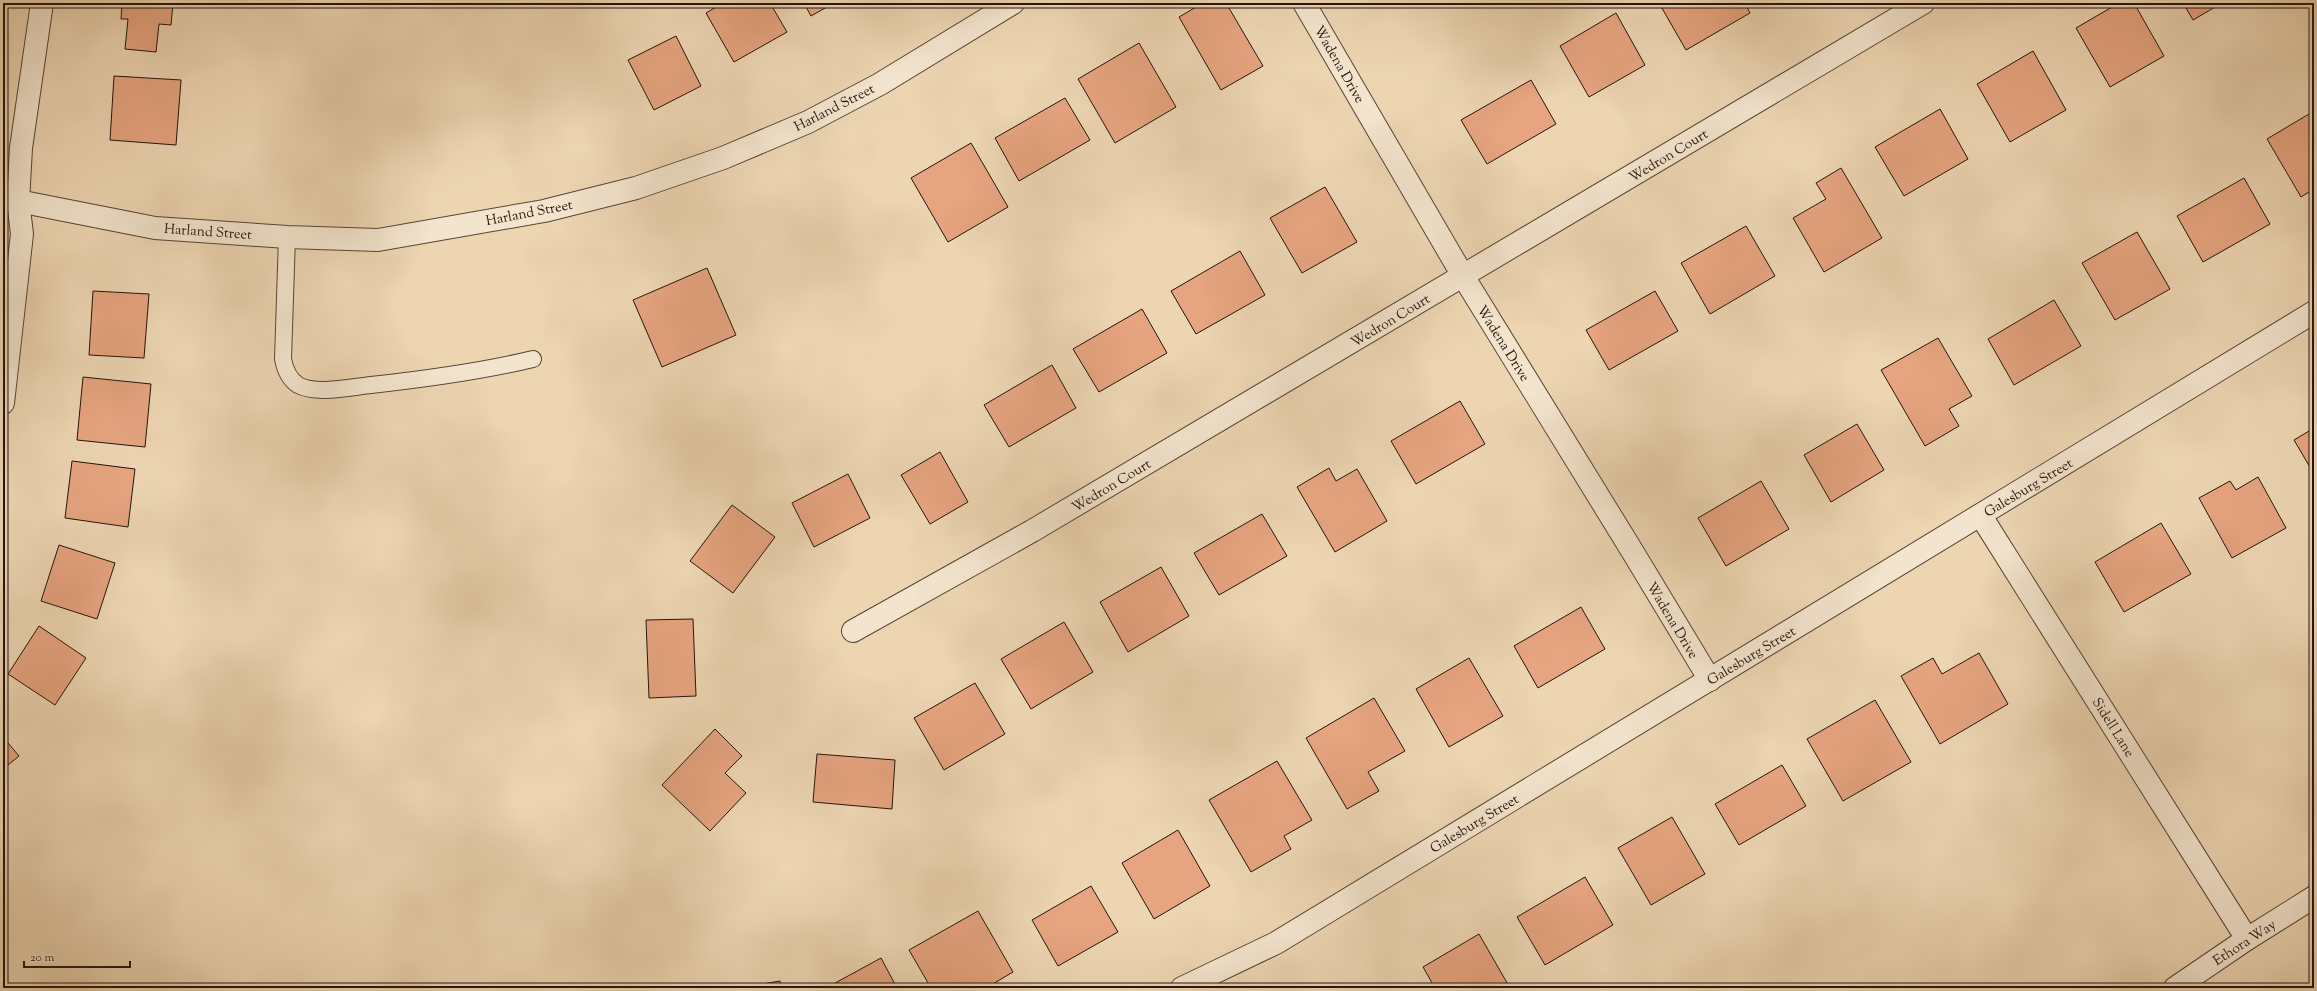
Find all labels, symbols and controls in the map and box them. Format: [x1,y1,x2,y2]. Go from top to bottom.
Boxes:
street label: Wadena Drive [1308,22,1369,108]
street label: Harland Street [791,80,879,138]
street label: Wedron Court [1626,125,1713,188]
street label: Harland Street [484,196,575,232]
street label: Harland Street [163,220,253,246]
street label: Wedron Court [1348,290,1435,353]
street label: Wadena Drive [1471,302,1534,386]
street label: Galesburg Street [1981,454,2077,523]
street label: Wedron Court [1069,455,1156,518]
street label: Wadena Drive [1640,579,1702,663]
street label: Galesburg Street [1704,622,1800,691]
street label: Sidell Lane [2086,694,2138,762]
street label: Galesburg Street [1427,790,1523,859]
street label: Ethora Way [2210,916,2281,972]
scale bar [24,943,130,969]
text: 20 m [30,949,55,967]

